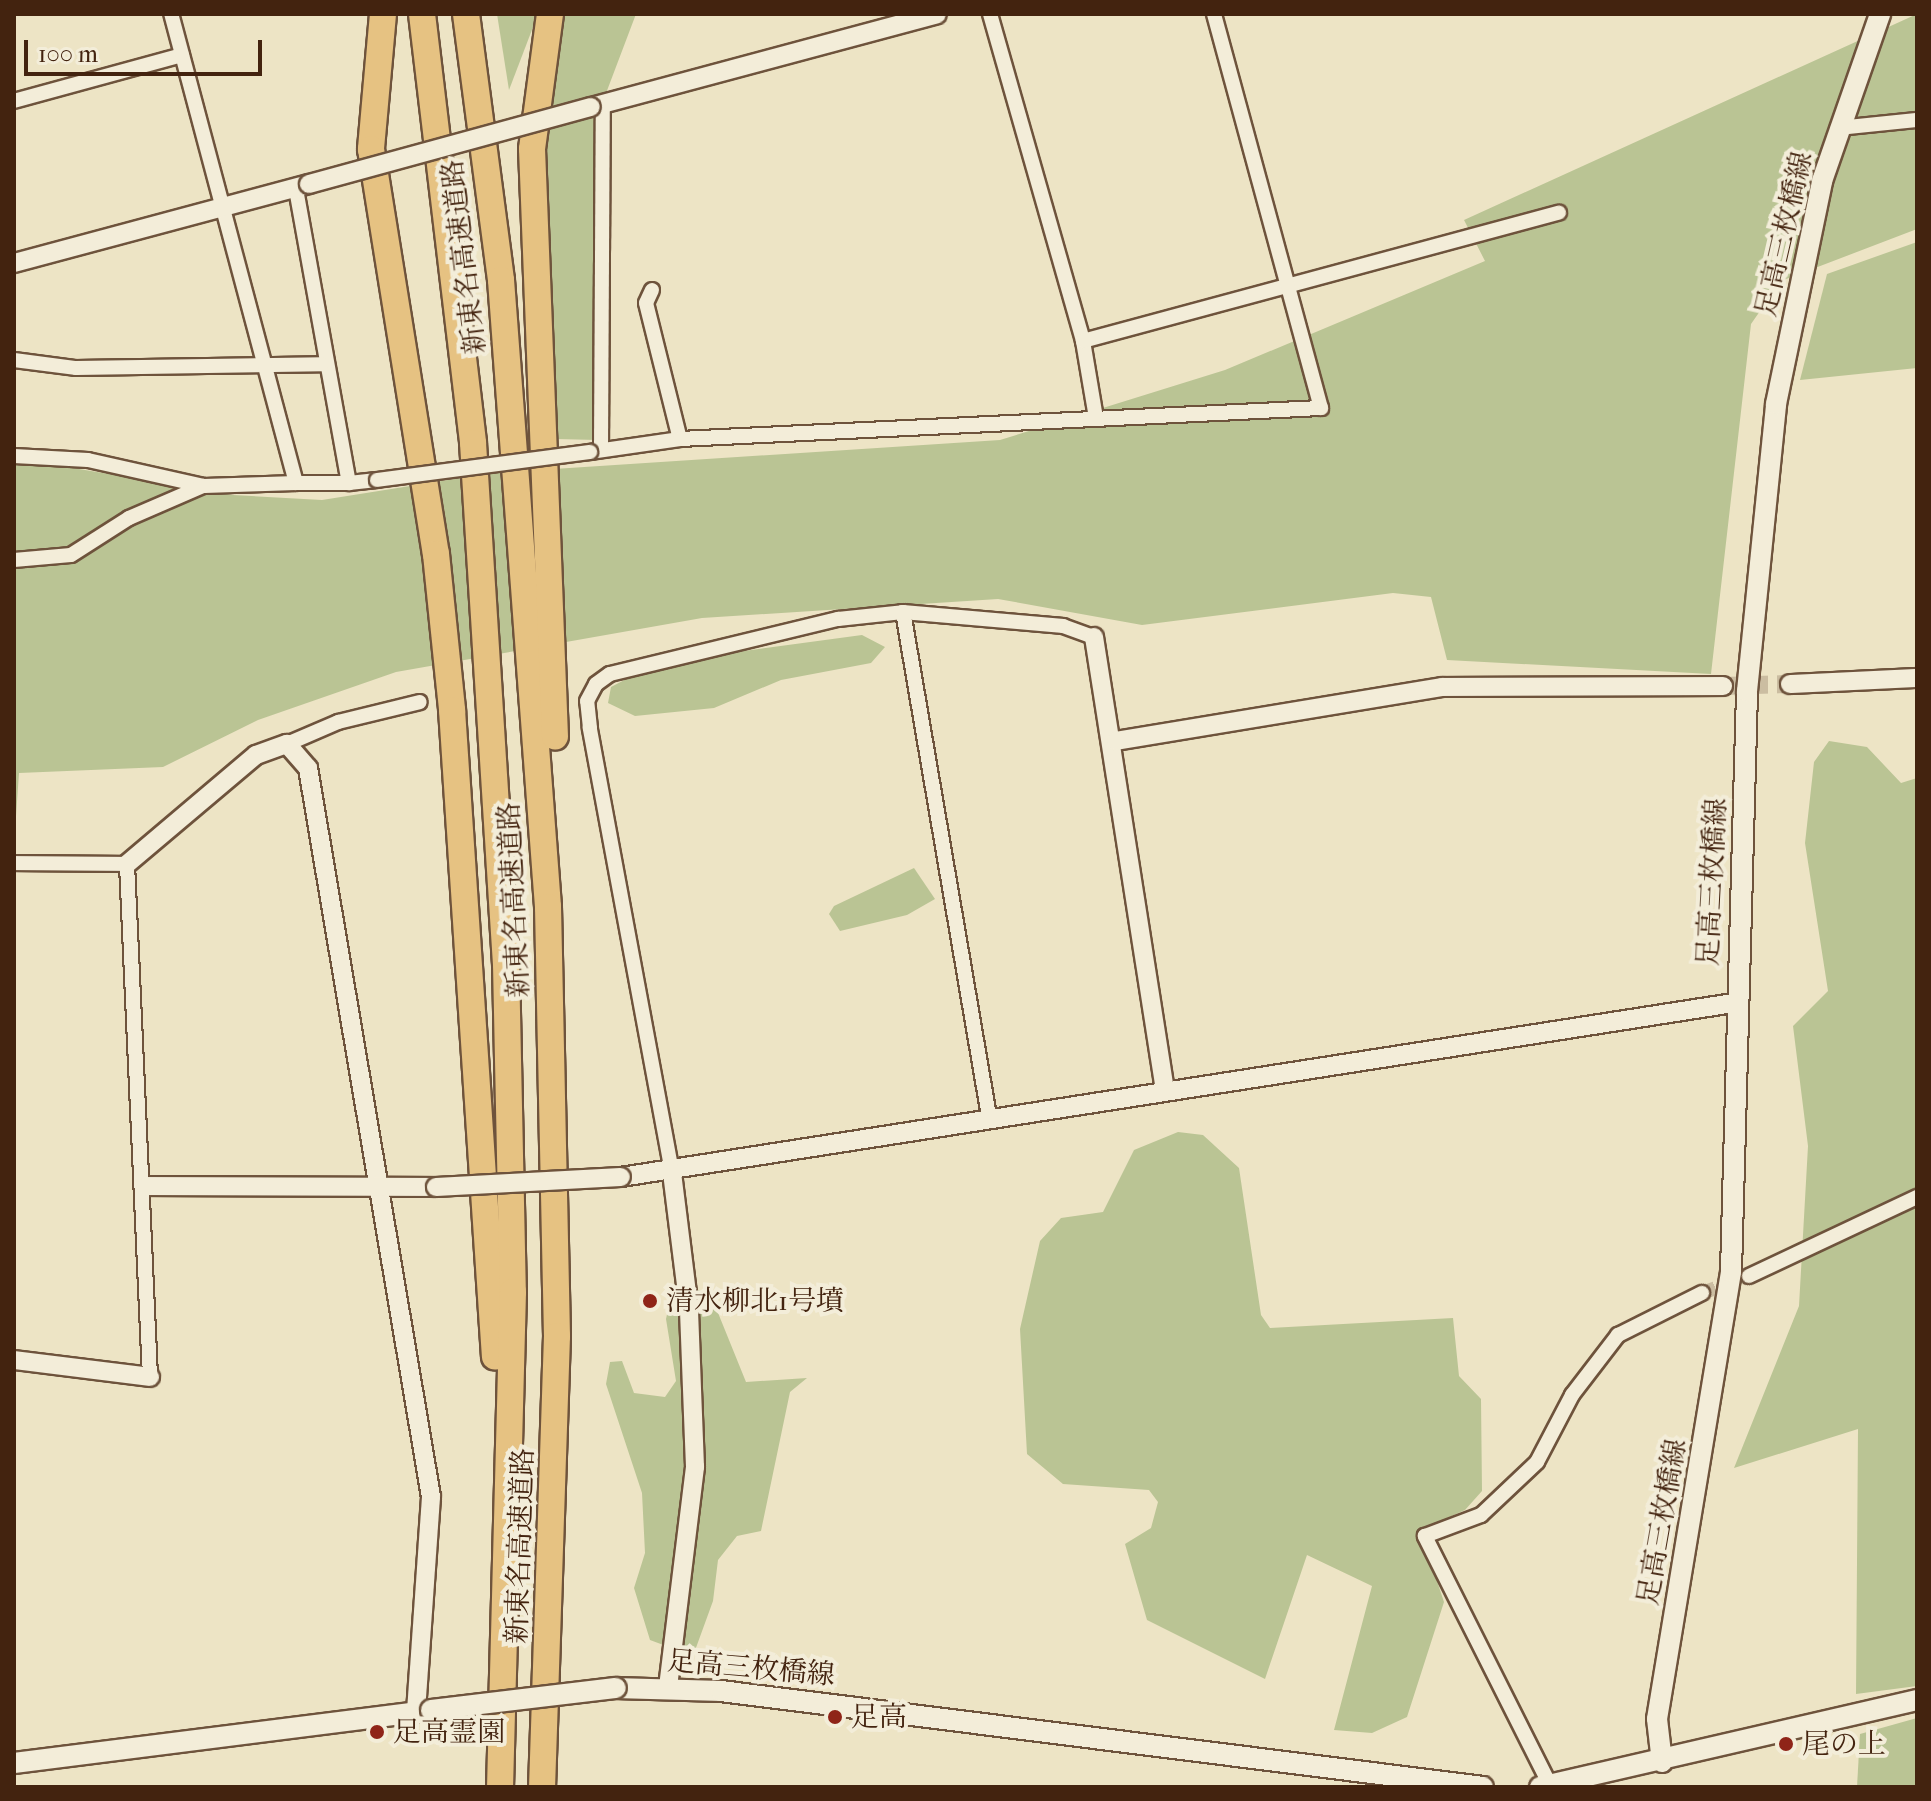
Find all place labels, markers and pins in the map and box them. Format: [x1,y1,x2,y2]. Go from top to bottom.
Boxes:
place label: 清水柳北1号墳 [666,1284,844,1318]
marker: 清水柳北1号墳 [641,1292,659,1310]
place label: 足高 [851,1700,907,1734]
marker: 足高 [826,1708,844,1726]
place label: 足高霊園 [393,1715,505,1749]
marker: 足高霊園 [368,1723,386,1741]
place label: 尾の上 [1802,1727,1886,1761]
marker: 尾の上 [1777,1735,1795,1753]

